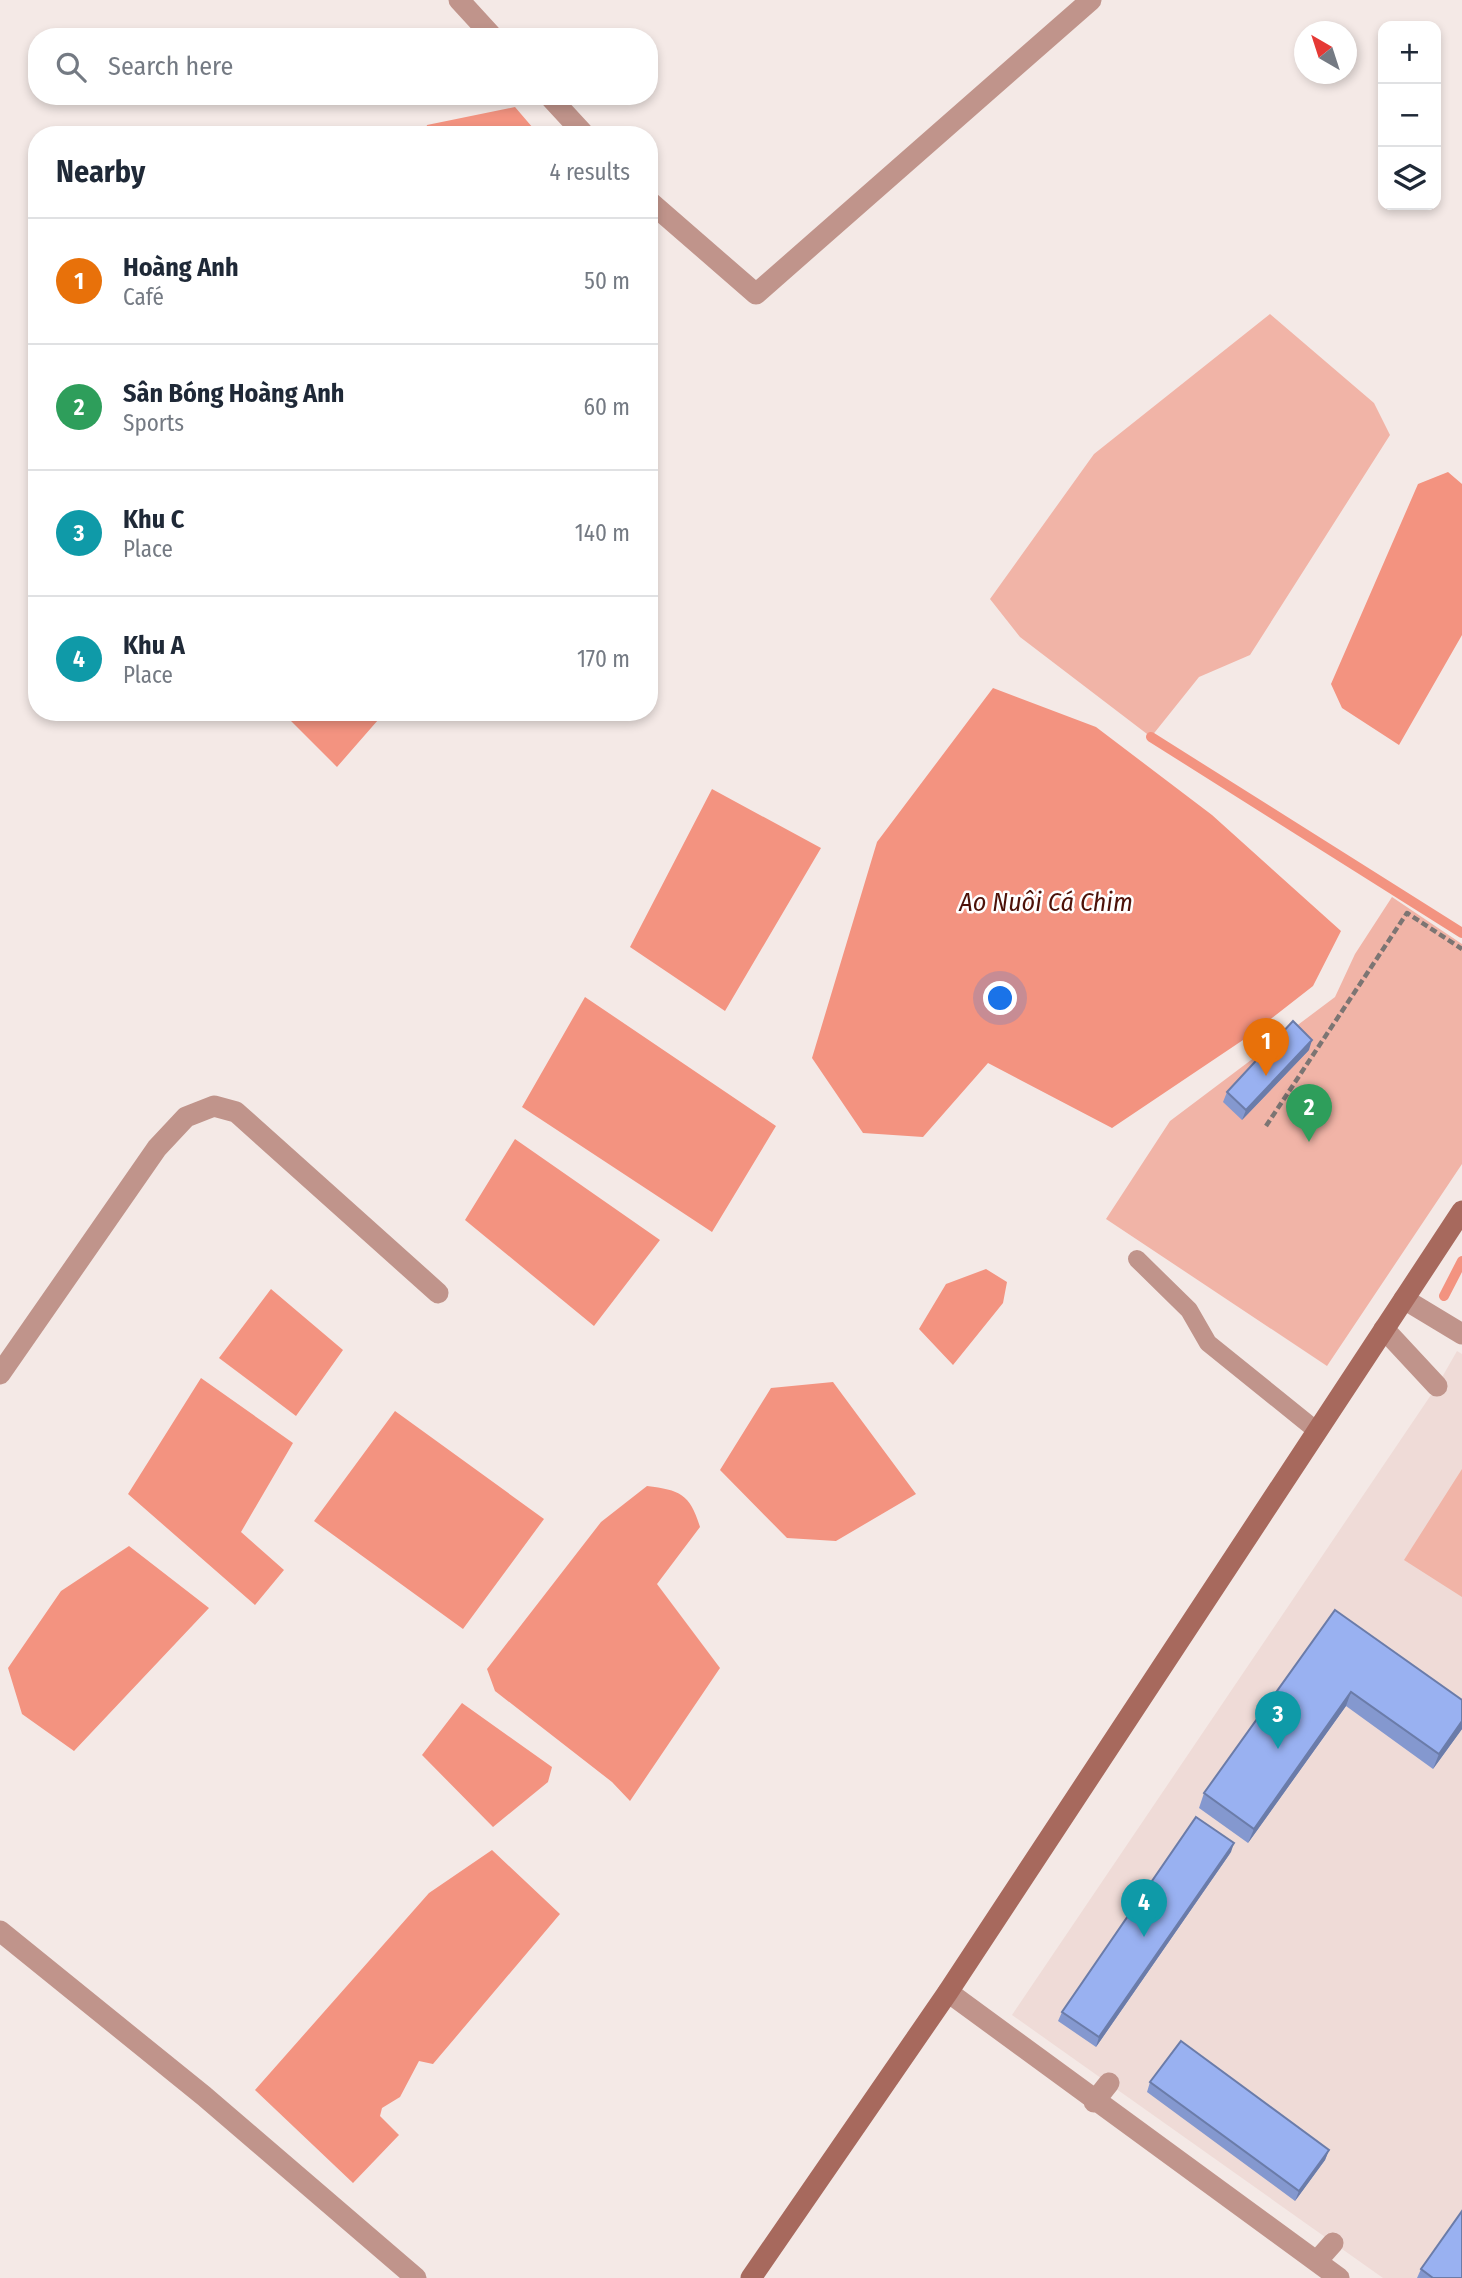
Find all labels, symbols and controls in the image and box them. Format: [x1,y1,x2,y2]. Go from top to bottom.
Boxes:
north arrow [1294,21,1357,84]
map controls [1378,21,1441,210]
button: + [1378,21,1441,84]
search box [28,28,658,105]
icon: search [52,48,90,86]
text: Search here [108,51,233,82]
button: − [1378,84,1441,147]
button: layers [1378,147,1441,210]
text: Nearby [56,154,145,190]
text: 4 results [549,158,630,186]
text: Hoàng Anh [123,252,239,283]
text: 1 [74,267,84,295]
text: 50 m [584,267,630,295]
text: Café [123,283,164,311]
text: Sân Bóng Hoàng Anh [123,378,344,409]
text: 2 [74,393,84,421]
text: 60 m [584,393,630,421]
text: Sports [123,409,184,437]
text: Khu C [123,504,184,535]
text: 3 [74,519,84,547]
text: 140 m [575,519,630,547]
text: Place [123,535,173,563]
text: Khu A [123,630,185,661]
text: 4 [73,645,85,673]
text: 170 m [577,645,630,673]
text: Place [123,661,173,689]
water label: Ao Nuôi Cá Chim [958,887,1133,918]
your location [983,981,1017,1015]
pin: 1 [1243,1018,1289,1076]
pin: 2 [1286,1084,1332,1142]
pin: 3 [1255,1691,1301,1749]
pin: 4 [1121,1879,1167,1937]

